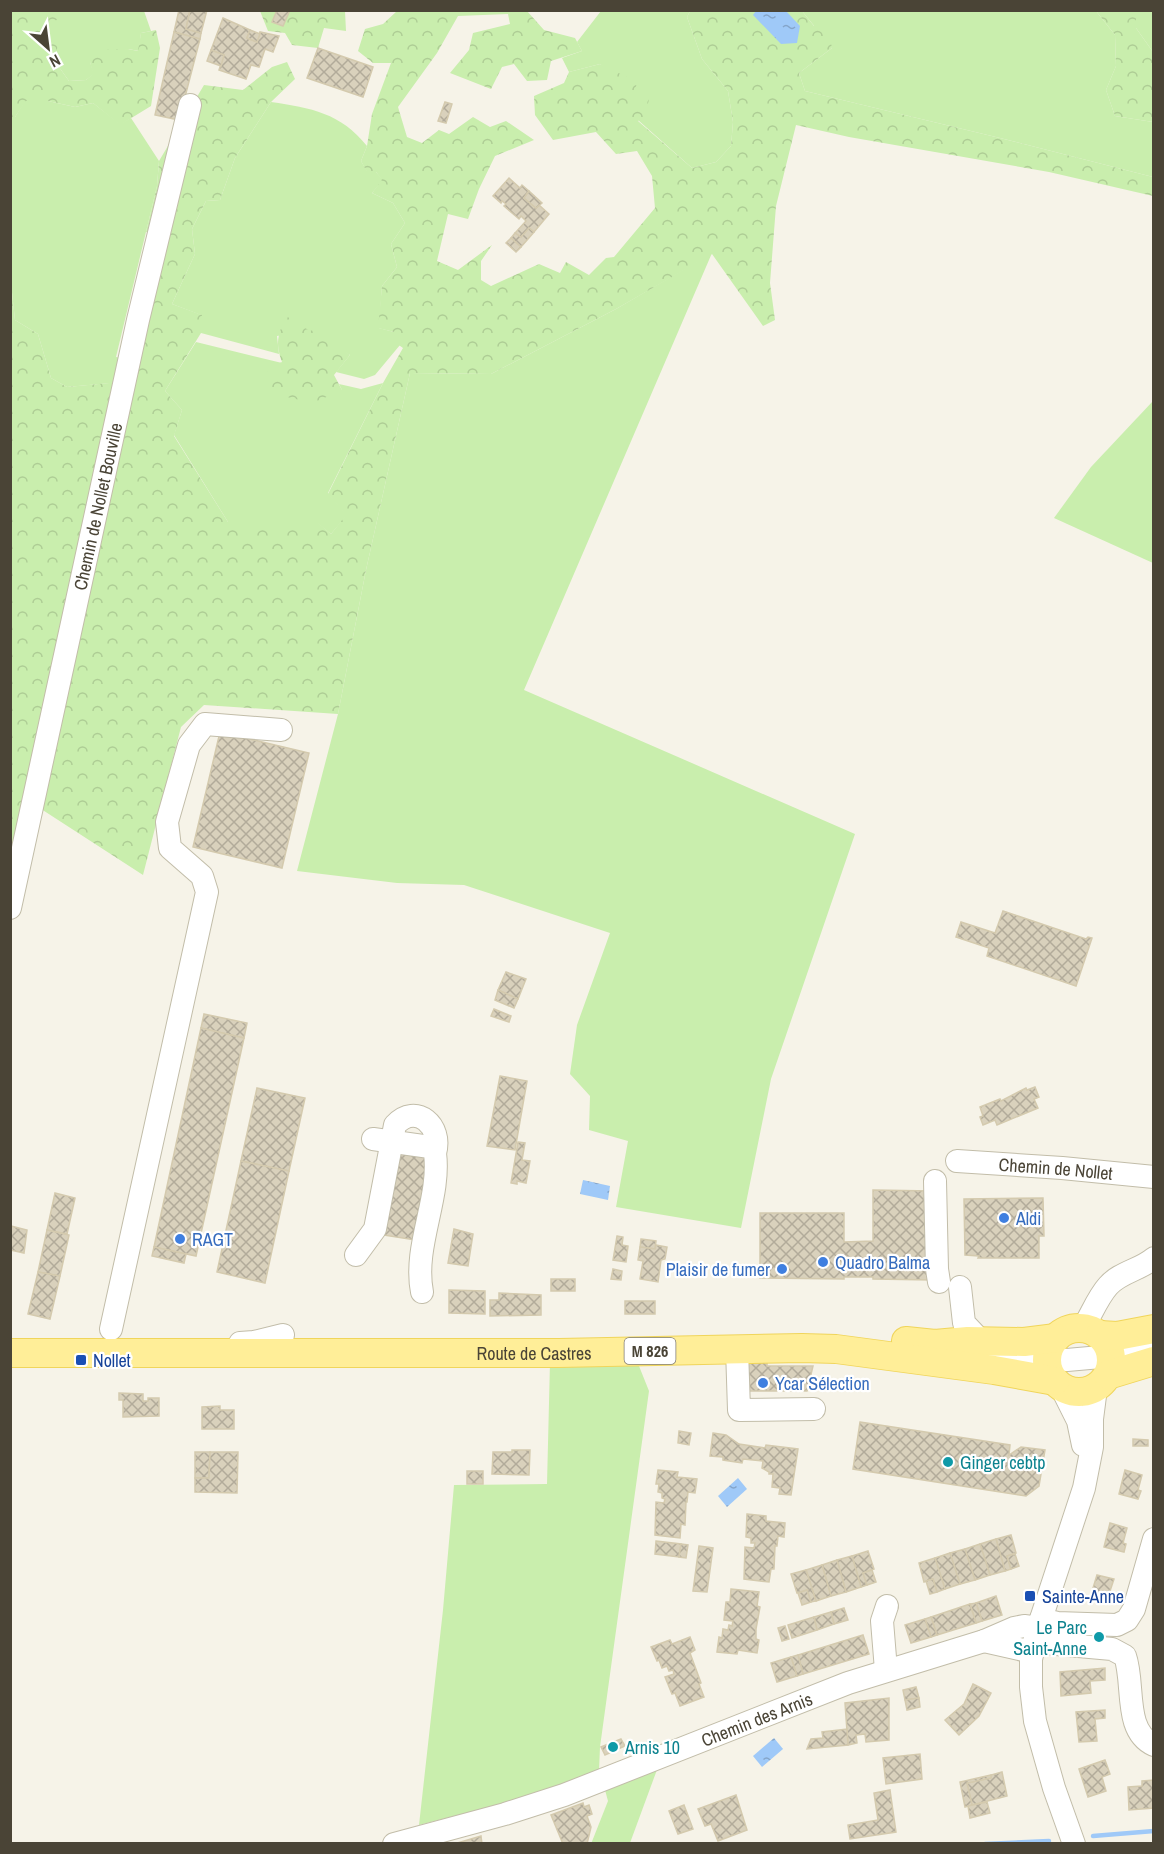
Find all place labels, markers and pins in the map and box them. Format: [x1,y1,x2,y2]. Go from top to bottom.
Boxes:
place label: Aldi [1015,1206,1041,1231]
marker: Aldi [997,1211,1011,1225]
place label: RAGT [192,1227,233,1252]
marker: RAGT [173,1232,187,1246]
place label: Quadro Balma [835,1250,930,1275]
marker: Quadro Balma [816,1255,830,1269]
place label: Plaisir de fumer [666,1257,770,1282]
marker: Plaisir de fumer [775,1262,789,1276]
place label: Nollet [93,1348,131,1373]
marker: Nollet [74,1353,88,1367]
place label: Ycar Sélection [775,1371,870,1396]
marker: Ycar Sélection [756,1376,770,1390]
place label: Ginger cebtp [960,1450,1045,1475]
marker: Ginger cebtp [941,1455,955,1469]
place label: Sainte-Anne [1042,1584,1124,1609]
marker: Sainte-Anne [1023,1589,1037,1603]
place label: Le Parc Saint-Anne [1013,1615,1087,1661]
marker: Le Parc Saint-Anne [1092,1630,1106,1644]
place label: Arnis 10 [624,1735,680,1760]
marker: Arnis 10 [606,1740,620,1754]

